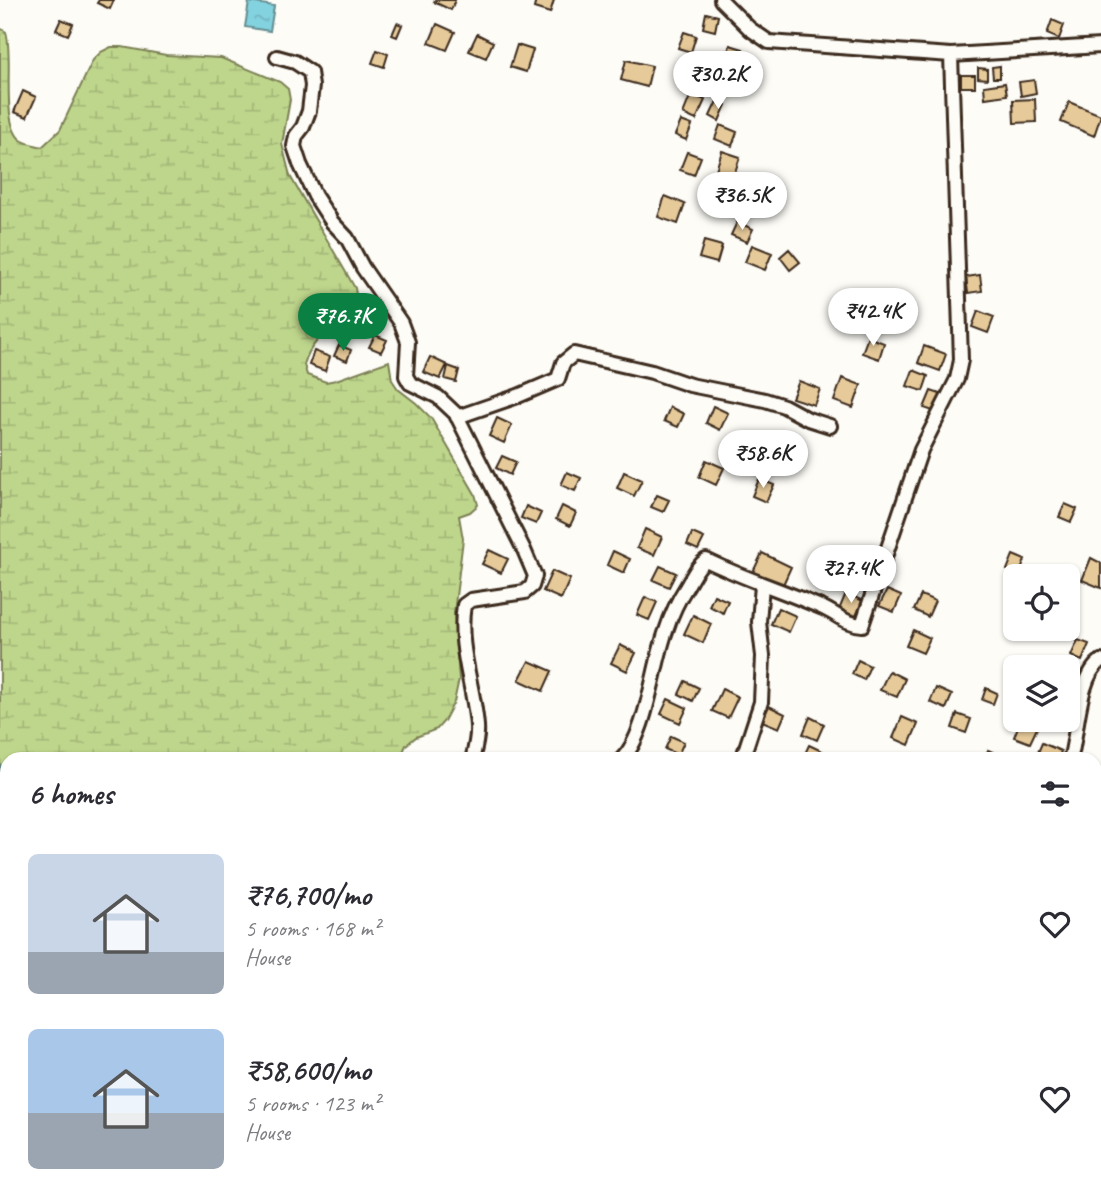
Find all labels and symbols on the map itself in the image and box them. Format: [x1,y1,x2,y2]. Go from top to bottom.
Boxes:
pin: ₹30.2K [661,52,775,111]
pin: ₹36.5K [685,173,799,232]
pin: ₹42.4K [816,288,930,348]
pin: ₹76.7K [286,294,400,353]
pin: ₹58.6K [706,430,820,490]
pin: ₹27.4K [794,546,908,605]

